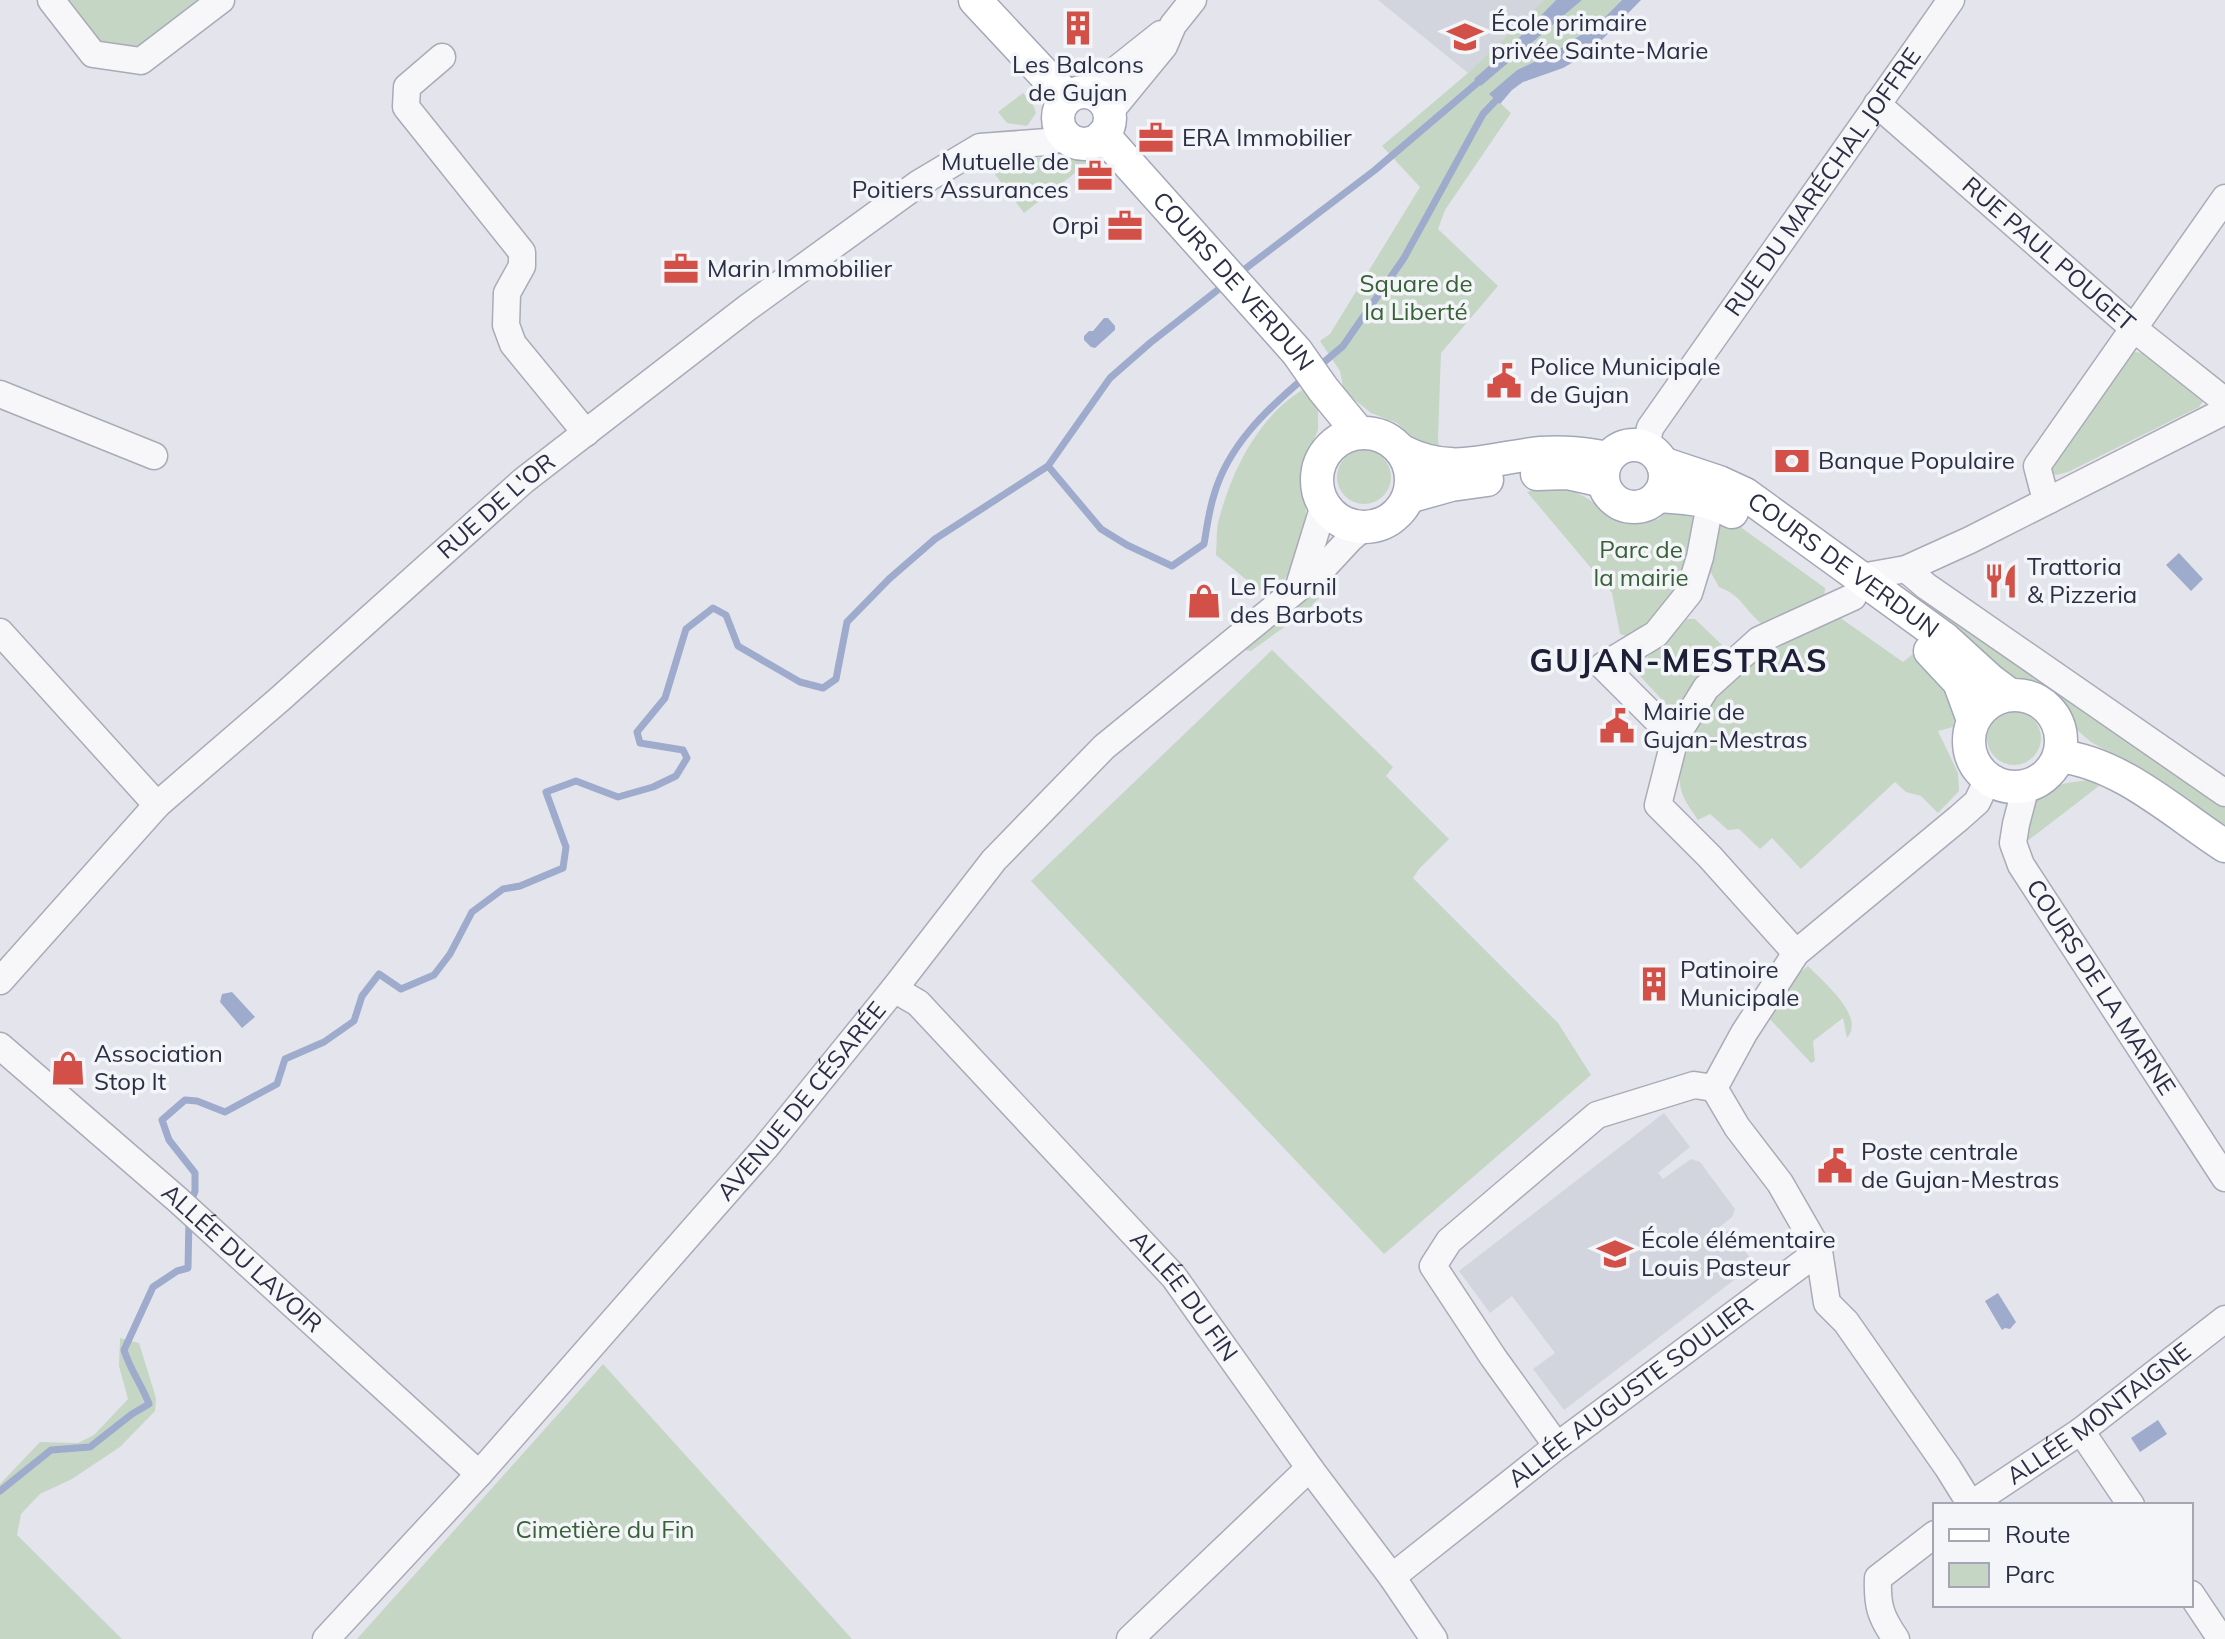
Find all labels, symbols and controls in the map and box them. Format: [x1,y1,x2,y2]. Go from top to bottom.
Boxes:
place label: École primaire privée Sainte-Marie [1491,7,1708,65]
building icon: Les Balcons de Gujan [1059,9,1097,47]
school or university icon: École primaire privée Sainte-Marie [1446,18,1484,56]
street label: RUE DU MARÉCHAL JOFFRE [1717,42,1927,322]
place label: Les Balcons de Gujan [1012,49,1144,107]
office icon: ERA Immobilier [1137,119,1175,157]
place label: ERA Immobilier [1182,122,1352,152]
place label: Mutuelle de Poitiers Assurances [852,146,1069,204]
office icon: Mutuelle de Poitiers Assurances [1076,157,1114,195]
street label: RUE PAUL POUGET [1956,170,2142,338]
street label: COURS DE VERDUN [1147,185,1321,376]
office icon: Orpi [1106,207,1144,245]
place label: Orpi [1052,210,1099,240]
office icon: Marin Immobilier [662,250,700,288]
place label: Marin Immobilier [707,253,892,283]
park label: Square de la Liberté [1360,268,1472,326]
place label: Police Municipale de Gujan [1530,351,1721,409]
public building icon: Police Municipale de Gujan [1485,362,1523,400]
bank icon: Banque Populaire [1773,442,1811,480]
place label: Banque Populaire [1818,445,2015,475]
street label: RUE DE L'OR [431,446,560,565]
street label: COURS DE VERDUN [1742,485,1945,644]
park label: Parc de la mairie [1593,534,1689,592]
place label: Trattoria & Pizzeria [2027,551,2137,609]
restaurant icon: Trattoria & Pizzeria [1982,562,2020,600]
place label: Le Fournil des Barbots [1230,571,1363,629]
shop icon: Le Fournil des Barbots [1185,582,1223,620]
district label: GUJAN-MESTRAS [1529,640,1829,680]
place label: Mairie de Gujan-Mestras [1643,696,1808,754]
public building icon: Mairie de Gujan-Mestras [1598,707,1636,745]
street label: COURS DE LA MARNE [2020,873,2183,1100]
place label: Patinoire Municipale [1680,954,1799,1012]
building icon: Patinoire Municipale [1635,965,1673,1003]
street label: AVENUE DE CÉSARÉE [710,995,892,1206]
place label: Association Stop It [94,1038,223,1096]
shop icon: Association Stop It [49,1049,87,1087]
place label: Poste centrale de Gujan-Mestras [1861,1136,2059,1194]
public building icon: Poste centrale de Gujan-Mestras [1816,1147,1854,1185]
street label: ALLÉE DU LAVOIR [156,1177,329,1338]
street label: ALLÉE DU FIN [1124,1224,1245,1367]
place label: École élémentaire Louis Pasteur [1641,1224,1836,1282]
school or university icon: École élémentaire Louis Pasteur [1596,1235,1634,1273]
street label: ALLÉE AUGUSTE SOULIER [1501,1289,1759,1493]
street label: ALLÉE MONTAIGNE [2000,1335,2196,1490]
legend [1933,1503,2193,1607]
park label: Cimetière du Fin [515,1514,695,1544]
text: Route [2005,1519,2070,1549]
text: Parc [2005,1559,2055,1589]

